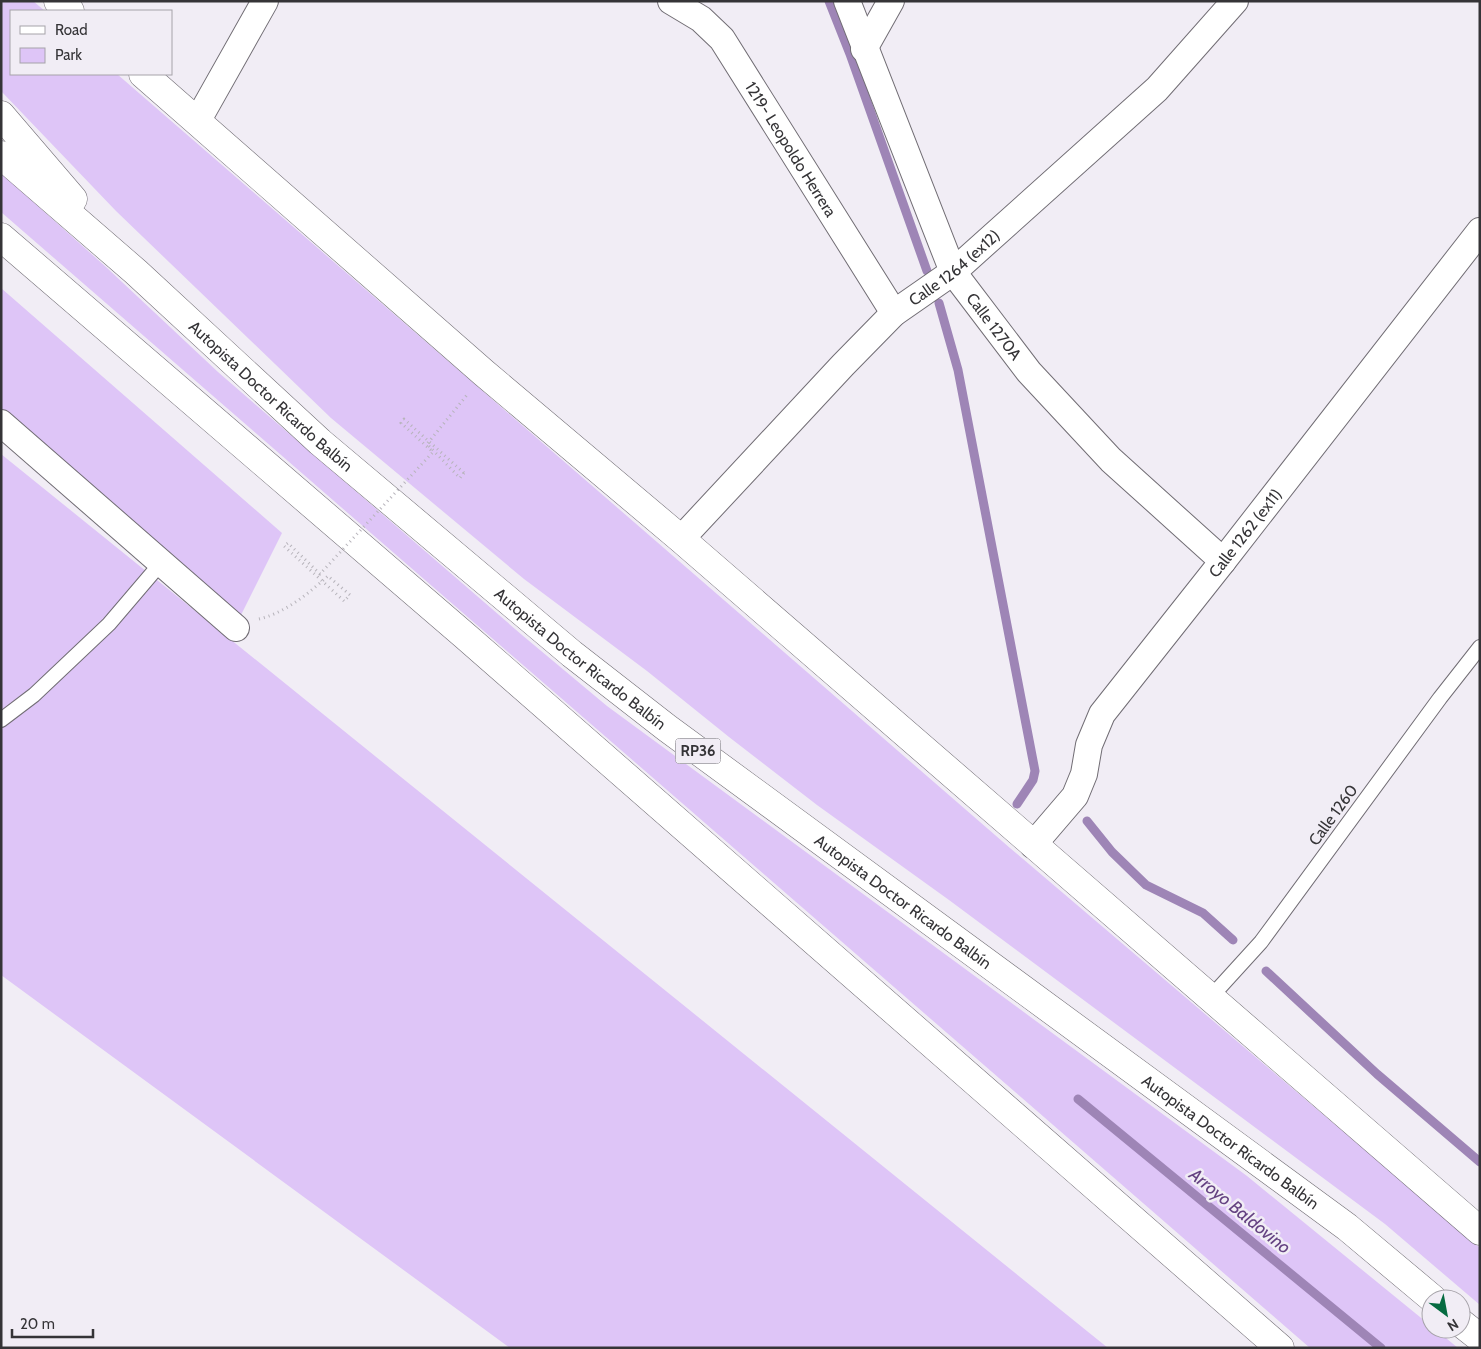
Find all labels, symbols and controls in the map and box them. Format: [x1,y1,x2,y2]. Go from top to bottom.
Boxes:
legend [10,10,172,75]
text: Road [55,21,88,39]
text: Park [55,46,82,64]
street label: 1219- Leopoldo Herrera [742,78,841,220]
street label: Calle 1264 (ex12) [905,225,1003,310]
street label: Calle 1270A [963,289,1026,364]
street label: Autopista Doctor Ricardo Balbín [185,317,357,475]
street label: Calle 1262 (ex11) [1204,485,1285,581]
street label: Autopista Doctor Ricardo Balbín [491,584,670,733]
road number: RP36 [676,738,720,764]
street label: Calle 1260 [1305,781,1361,849]
street label: Autopista Doctor Ricardo Balbín [811,830,995,973]
street label: Autopista Doctor Ricardo Balbín [1138,1070,1323,1213]
water label: Arroyo Baldovino [1184,1163,1295,1259]
north arrow [1421,1289,1471,1339]
scale bar [12,1306,94,1338]
text: 20 m [20,1315,55,1333]
text: N [1444,1315,1462,1335]

